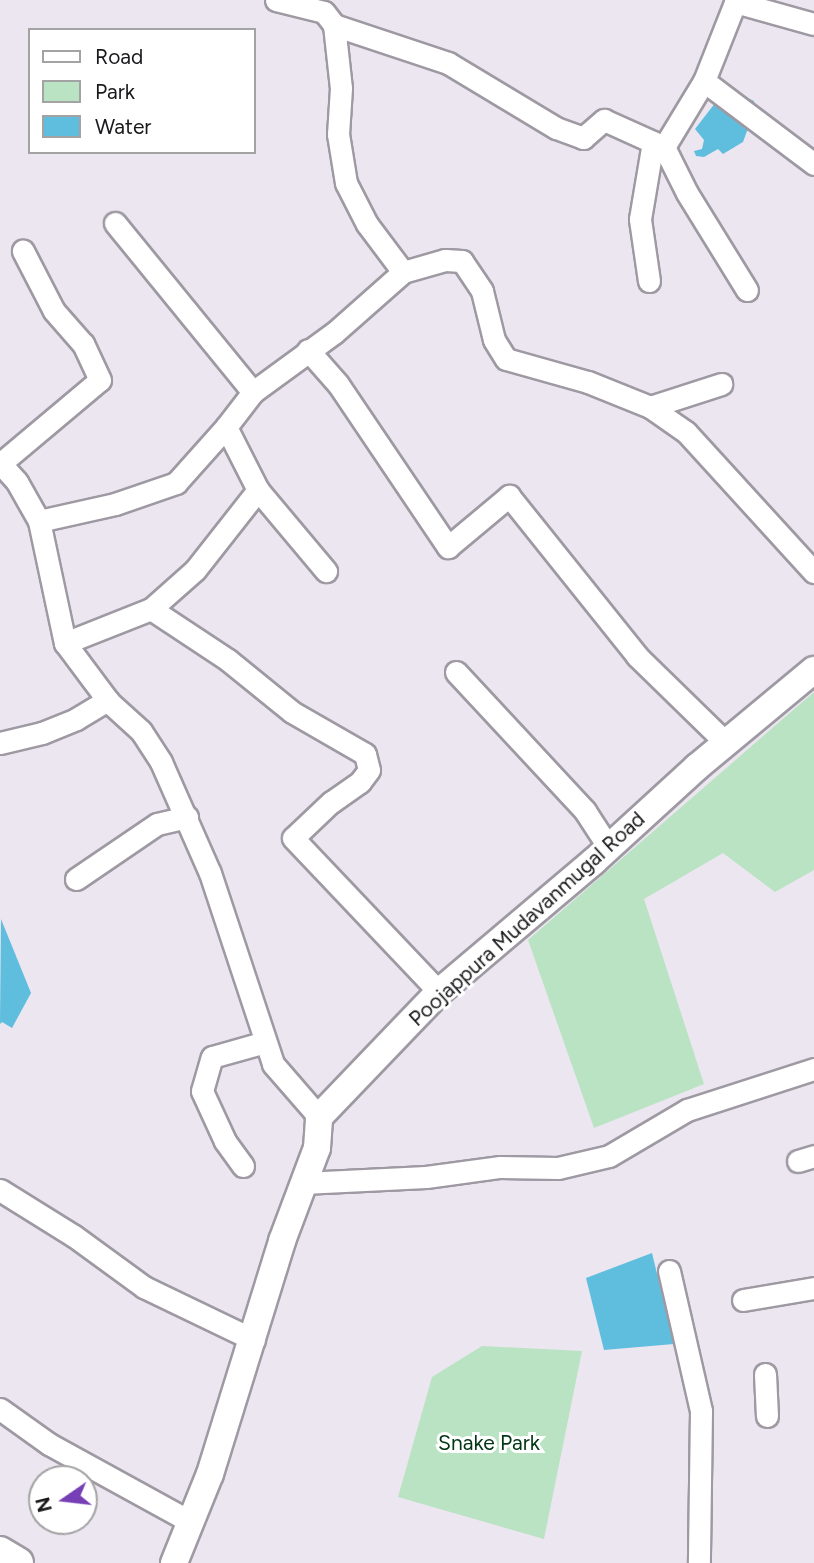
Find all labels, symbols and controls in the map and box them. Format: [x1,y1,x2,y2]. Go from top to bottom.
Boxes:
legend [28,28,256,154]
text: Road [95,44,143,69]
text: Park [95,79,135,104]
text: Water [95,114,151,139]
street label: Poojappura Mudavanmugal Road [404,806,650,1032]
park label: Snake Park [438,1430,540,1456]
north arrow [28,1465,98,1535]
text: N [31,1495,57,1515]

